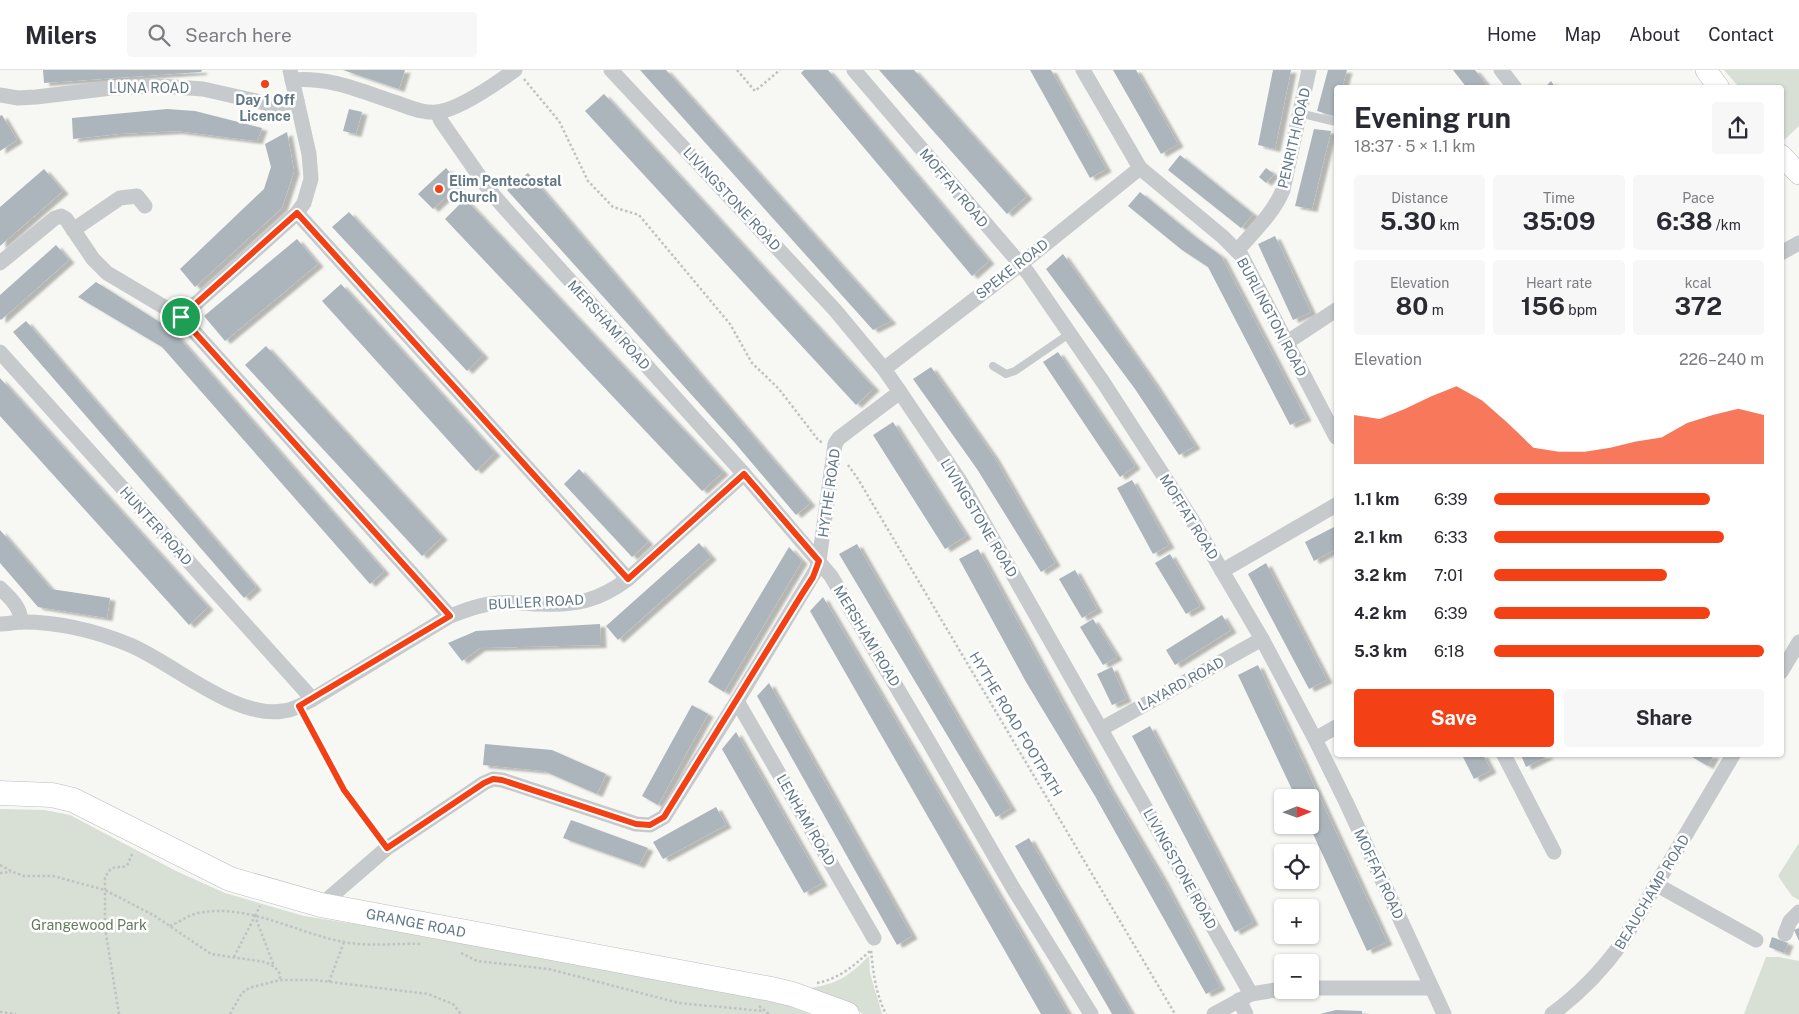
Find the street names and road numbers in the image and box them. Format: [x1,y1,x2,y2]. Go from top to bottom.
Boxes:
street label: LUNA ROAD [109,80,189,96]
street label: PENRITH ROAD [1275,86,1313,190]
street label: LIVINGSTONE ROAD [680,144,784,254]
street label: MOFFAT ROAD [917,145,991,231]
street label: SPEKE ROAD [973,236,1051,302]
street label: BURLINGTON ROAD [1234,255,1310,379]
street label: MERSHAM ROAD [565,277,653,373]
street label: HYTHE ROAD [815,448,843,538]
street label: LIVINGSTONE ROAD [937,456,1021,580]
street label: MOFFAT ROAD [1156,471,1222,563]
street label: HUNTER ROAD [117,484,195,568]
street label: MERSHAM ROAD [831,583,903,689]
street label: BULLER ROAD [488,592,584,612]
street label: HYTHE ROAD FOOTPATH [966,649,1066,799]
street label: LAYARD ROAD [1135,654,1227,714]
street label: LENHAM ROAD [773,772,839,868]
street label: LIVINGSTONE ROAD [1140,806,1220,932]
street label: MOFFAT ROAD [1351,826,1407,922]
street label: BEAUCHAMP ROAD [1611,832,1693,952]
street label: GRANGE ROAD [365,905,467,941]

